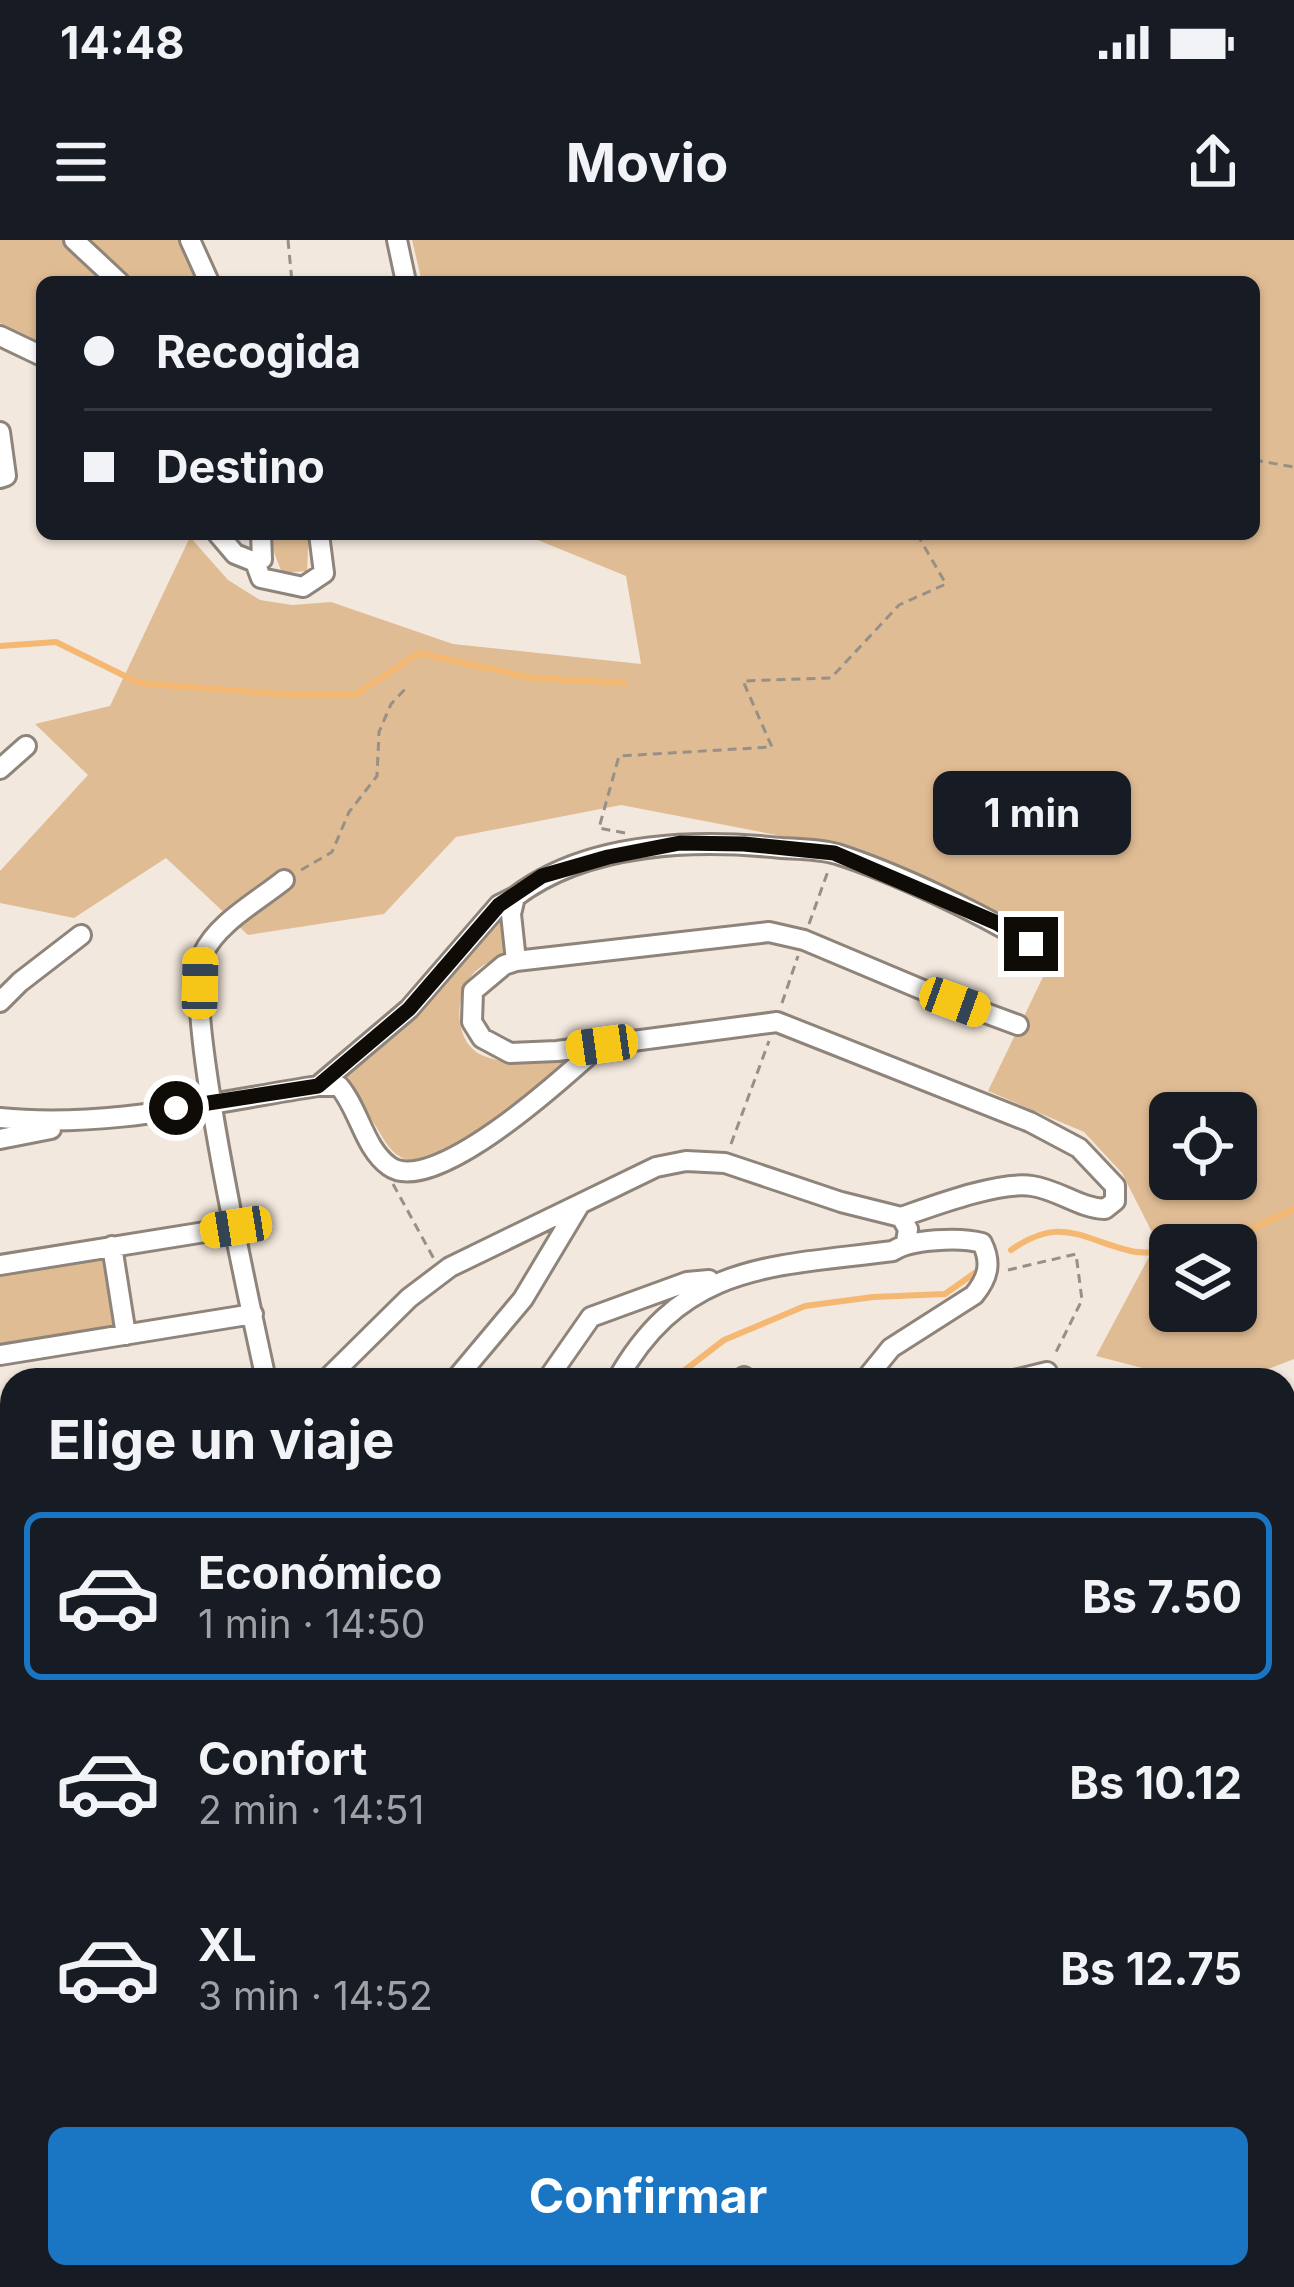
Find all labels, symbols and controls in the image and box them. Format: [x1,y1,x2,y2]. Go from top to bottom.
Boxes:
text: 14:48 [60,15,185,70]
icon: menu [48,129,114,195]
icon: share [1180,129,1246,195]
text: Movio [566,130,728,195]
text: Recogida [156,324,361,379]
text: Destino [156,439,325,494]
callout: 1 min [932,770,1130,854]
text: 1 min [984,789,1080,836]
route end [1004,917,1058,971]
car [181,947,219,1019]
car [915,973,995,1031]
car [564,1022,640,1068]
route start [149,1081,203,1135]
map controls [1149,1092,1257,1332]
button: locate [1149,1092,1257,1200]
car [198,1204,274,1250]
button: layers [1149,1224,1257,1332]
text: Elige un viaje [48,1407,394,1472]
icon: car [54,1542,162,1650]
text: Económico [198,1545,442,1600]
text: Bs 7.50 [1082,1569,1242,1624]
text: 1 min · 14:50 [198,1600,425,1647]
icon: car [54,1728,162,1836]
text: Confort [198,1731,367,1786]
text: Bs 10.12 [1069,1755,1242,1810]
text: 2 min · 14:51 [198,1786,424,1833]
icon: car [54,1914,162,2022]
text: XL [198,1917,257,1972]
text: Bs 12.75 [1060,1941,1242,1996]
text: 3 min · 14:52 [198,1972,433,2019]
button: Confirmar [48,2127,1248,2265]

